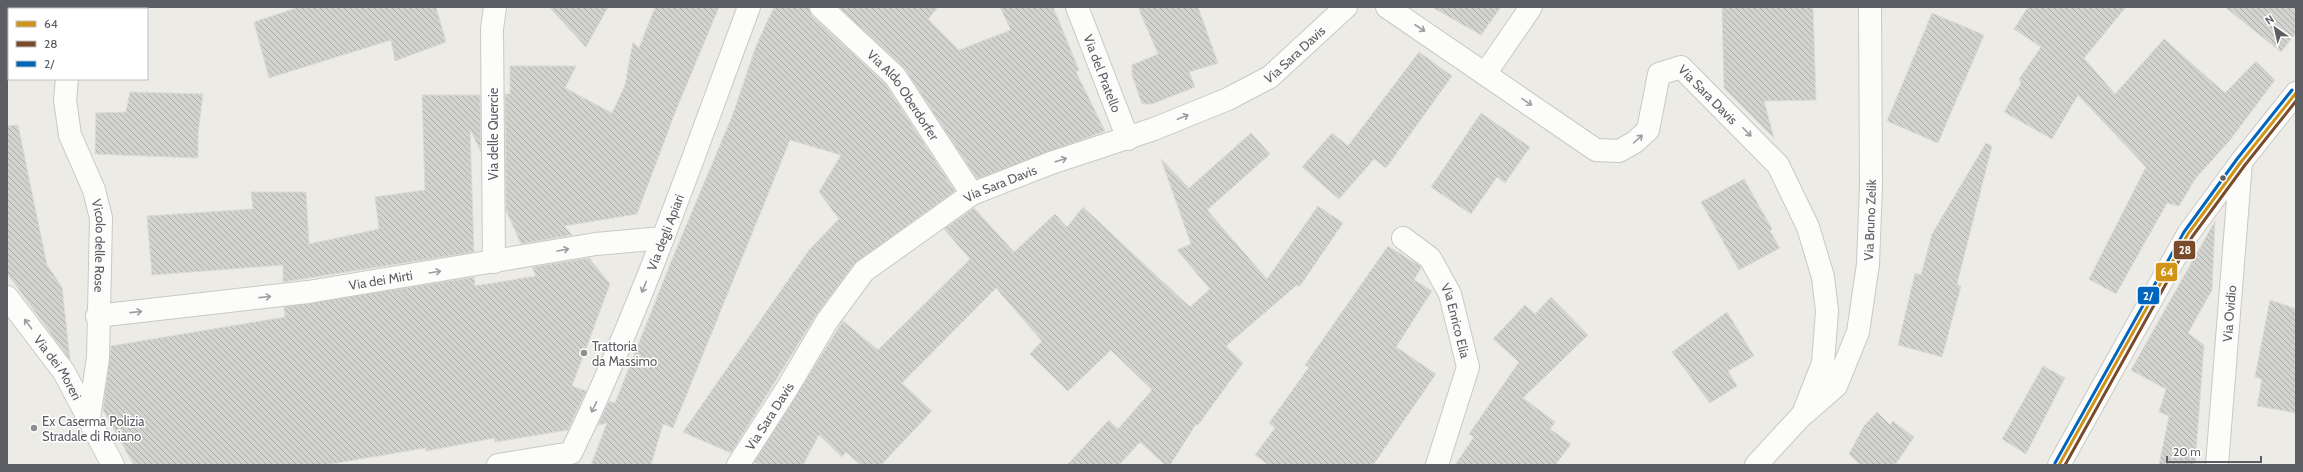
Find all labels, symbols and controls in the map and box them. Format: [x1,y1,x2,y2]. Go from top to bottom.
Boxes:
legend [8,8,148,80]
north arrow [2255,8,2295,48]
text: N [2262,12,2277,28]
text: 64 [44,16,58,31]
street label: Via Sara Davis [1261,22,1329,87]
one-way arrow [1414,24,1425,32]
street label: Via del Pratello [1080,32,1125,114]
text: 28 [44,36,58,51]
street label: Via Aldo Oberdorfer [864,46,943,144]
text: 2/ [44,56,55,71]
street label: Via Sara Davis [1675,61,1741,128]
street label: Via delle Quercie [485,87,501,180]
one-way arrow [1521,98,1532,106]
one-way arrow [1177,113,1189,120]
one-way arrow [1742,127,1752,137]
one-way arrow [1633,134,1643,143]
one-way arrow [1054,156,1067,163]
street label: Via Sara Davis [960,161,1039,206]
unlabelled marker [2218,173,2228,183]
street label: Via Bruno Zelik [1860,179,1879,261]
street label: Via degli Apiari [643,192,687,273]
street label: Vicolo delle Rose [89,197,109,293]
line badge: 28 [2173,240,2196,260]
text: 28 [2179,243,2192,257]
one-way arrow [556,246,569,254]
line badge: 64 [2155,262,2178,282]
text: 64 [2160,265,2174,279]
street label: Via dei Mirti [348,267,414,293]
one-way arrow [428,267,441,275]
one-way arrow [639,280,647,292]
street label: Via Enrico Elia [1438,280,1474,360]
street label: Via Ovidio [2219,285,2239,342]
line badge: 2/ [2137,286,2160,305]
text: 2/ [2143,289,2154,303]
one-way arrow [258,293,271,301]
one-way arrow [129,308,142,316]
one-way arrow [24,319,32,330]
street label: Via dei Moreri [31,332,85,403]
place label: Trattoria da Massimo [592,338,657,369]
marker: Trattoria da Massimo [579,348,589,358]
street label: Via Sara Davis [742,379,797,453]
one-way arrow [590,401,597,413]
place label: Ex Caserma Polizia Stradale di Roiano [42,413,145,444]
marker: Ex Caserma Polizia Stradale di Roiano [29,423,39,433]
scale bar [2167,438,2261,464]
text: 20 m [2173,444,2201,459]

